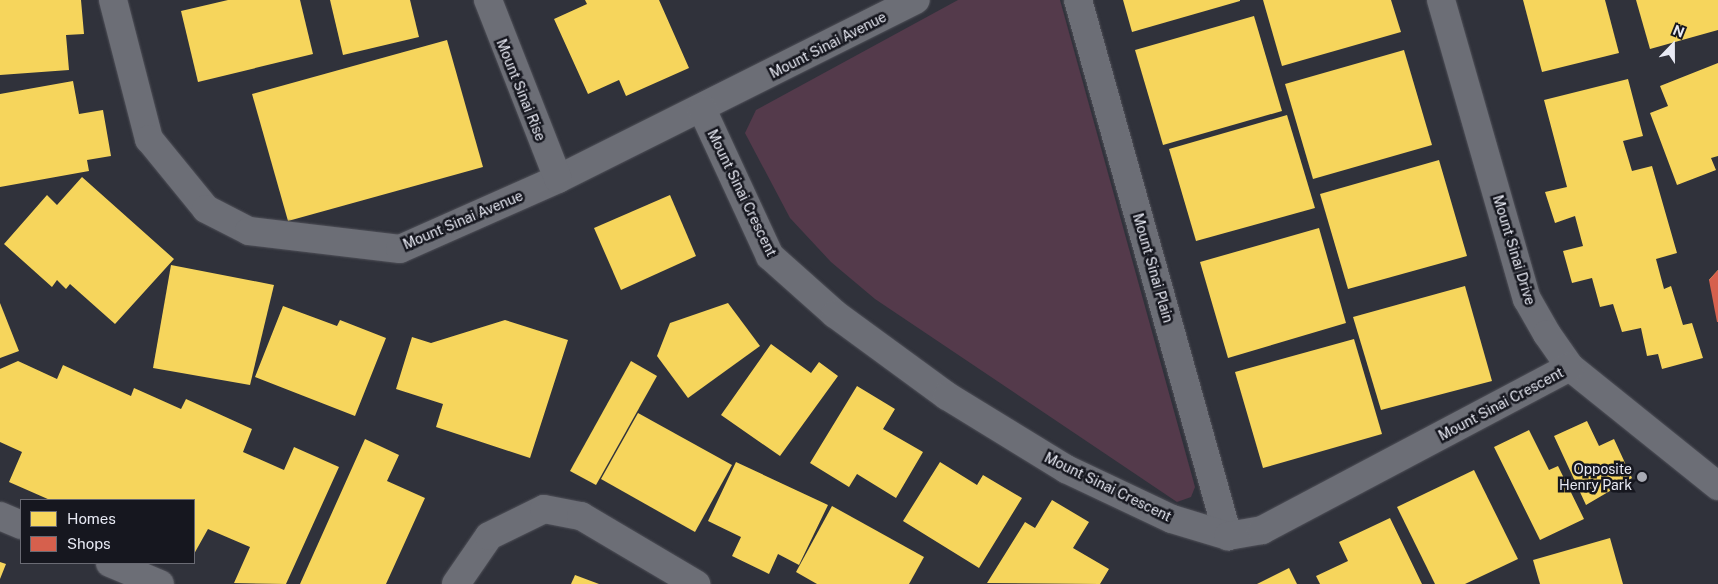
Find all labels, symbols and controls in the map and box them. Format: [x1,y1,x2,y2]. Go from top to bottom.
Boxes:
street label: Mount Sinai Avenue [767,8,889,82]
north arrow [1648,20,1698,70]
text: N [1671,22,1687,41]
street label: Mount Sinai Rise [493,37,549,143]
street label: Mount Sinai Crescent [704,127,780,259]
street label: Mount Sinai Avenue [400,187,526,253]
street label: Mount Sinai Drive [1489,193,1539,307]
street label: Mount Sinai Plain [1129,211,1177,325]
street label: Mount Sinai Crescent [1436,364,1566,444]
street label: Mount Sinai Crescent [1042,449,1174,525]
place label: Opposite Henry Park [1559,461,1632,494]
marker: Opposite Henry Park [1636,471,1648,483]
legend [20,499,195,564]
text: Homes [67,510,116,527]
text: Shops [67,535,111,552]

